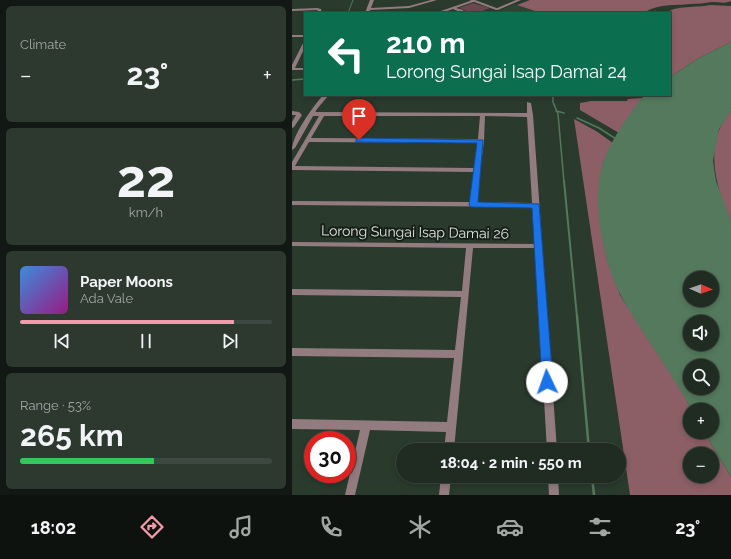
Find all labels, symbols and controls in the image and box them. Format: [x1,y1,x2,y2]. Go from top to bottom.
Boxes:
text: 210 m [386,27,466,60]
icon: left [320,28,372,80]
text: Climate [20,37,66,52]
text: 23° [126,57,168,92]
text: Lorong Sungai Isap Damai 24 [386,61,627,82]
text: − [20,62,32,88]
text: + [263,62,272,88]
pin [342,99,376,140]
icon: arrive [348,105,370,127]
text: 22 [117,148,175,209]
text: km/h [129,205,163,220]
street label: Lorong Sungai Isap Damai 26 [321,222,509,242]
north arrow [683,271,719,307]
map controls [683,271,719,483]
text: Paper Moons [80,273,173,291]
text: Ada Vale [80,291,133,306]
button: sound [683,315,719,351]
icon: previous [51,330,73,352]
icon: pause [135,330,157,352]
icon: next [219,330,241,352]
button: search [683,359,719,395]
position arrow [526,361,568,403]
text: Range · 53% [20,398,91,413]
button: + [683,403,719,439]
text: 265 km [20,418,124,453]
speed limit sign: 30 [304,431,356,483]
button: − [683,447,719,483]
text: 18:04 · 2 min · 550 m [440,454,582,472]
icon: directions [138,513,166,541]
icon: music [227,513,255,541]
icon: phone [317,513,345,541]
icon: climate [406,513,434,541]
icon: car [496,513,524,541]
icon: filters [586,513,614,541]
text: 18:02 [31,517,76,538]
text: 23° [675,517,700,538]

